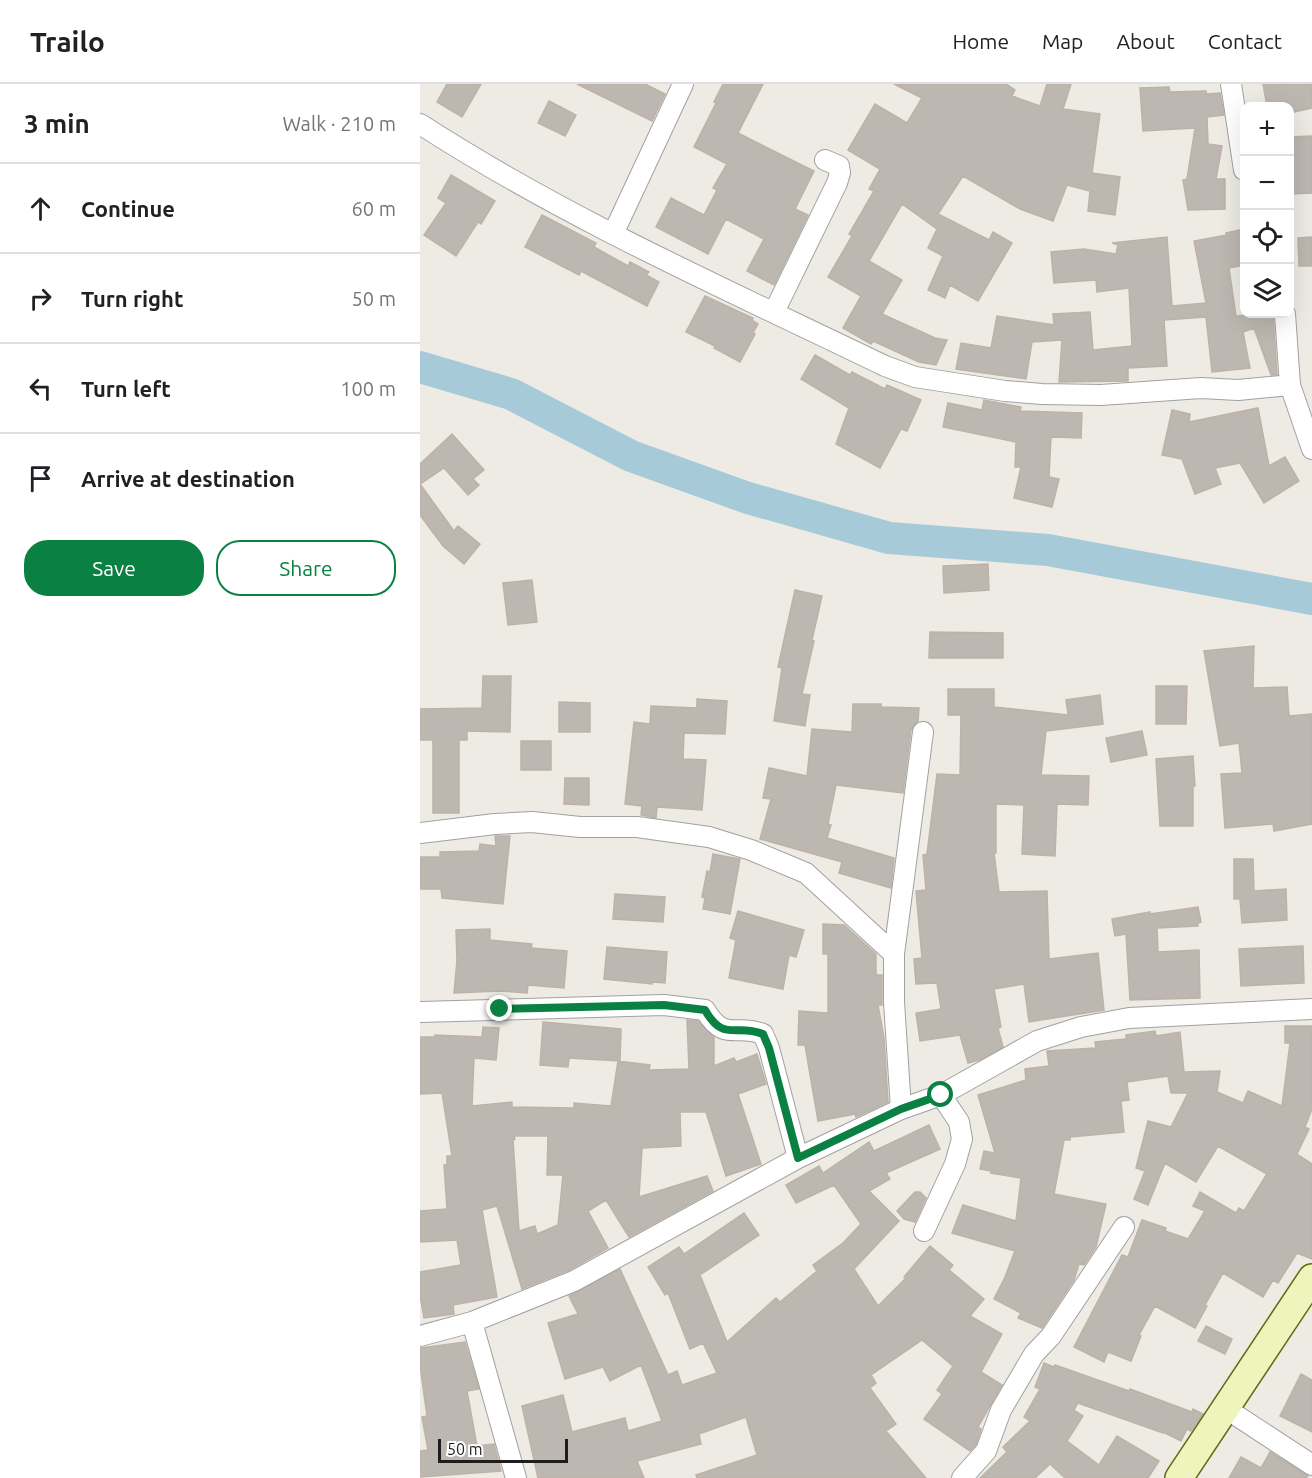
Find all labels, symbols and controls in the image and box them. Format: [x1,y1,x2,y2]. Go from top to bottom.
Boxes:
text: Trailo [30,26,105,57]
text: Home [952,29,1009,53]
text: Map [1042,29,1083,53]
text: About [1116,29,1175,53]
text: Contact [1208,29,1282,53]
map controls [1240,102,1294,318]
button: + [1240,102,1294,156]
text: 3 min [24,109,90,138]
text: Walk · 210 m [283,112,396,135]
button: − [1240,156,1294,210]
icon: ahead [24,192,57,225]
text: Continue [81,196,175,221]
text: 60 m [352,197,396,220]
button: locate [1240,210,1294,264]
button: layers [1240,264,1294,318]
icon: right [24,282,57,315]
text: Turn right [81,286,183,311]
text: 50 m [352,287,396,310]
icon: left [24,372,57,405]
text: Turn left [81,376,171,401]
text: 100 m [340,377,396,400]
icon: arrive [24,462,57,495]
text: Arrive at destination [81,466,295,491]
button: Save [24,540,204,596]
button: Share [216,540,396,596]
route end [486,995,512,1021]
route start [927,1081,953,1107]
scale bar [438,1436,568,1464]
text: 50 m [447,1440,483,1458]

